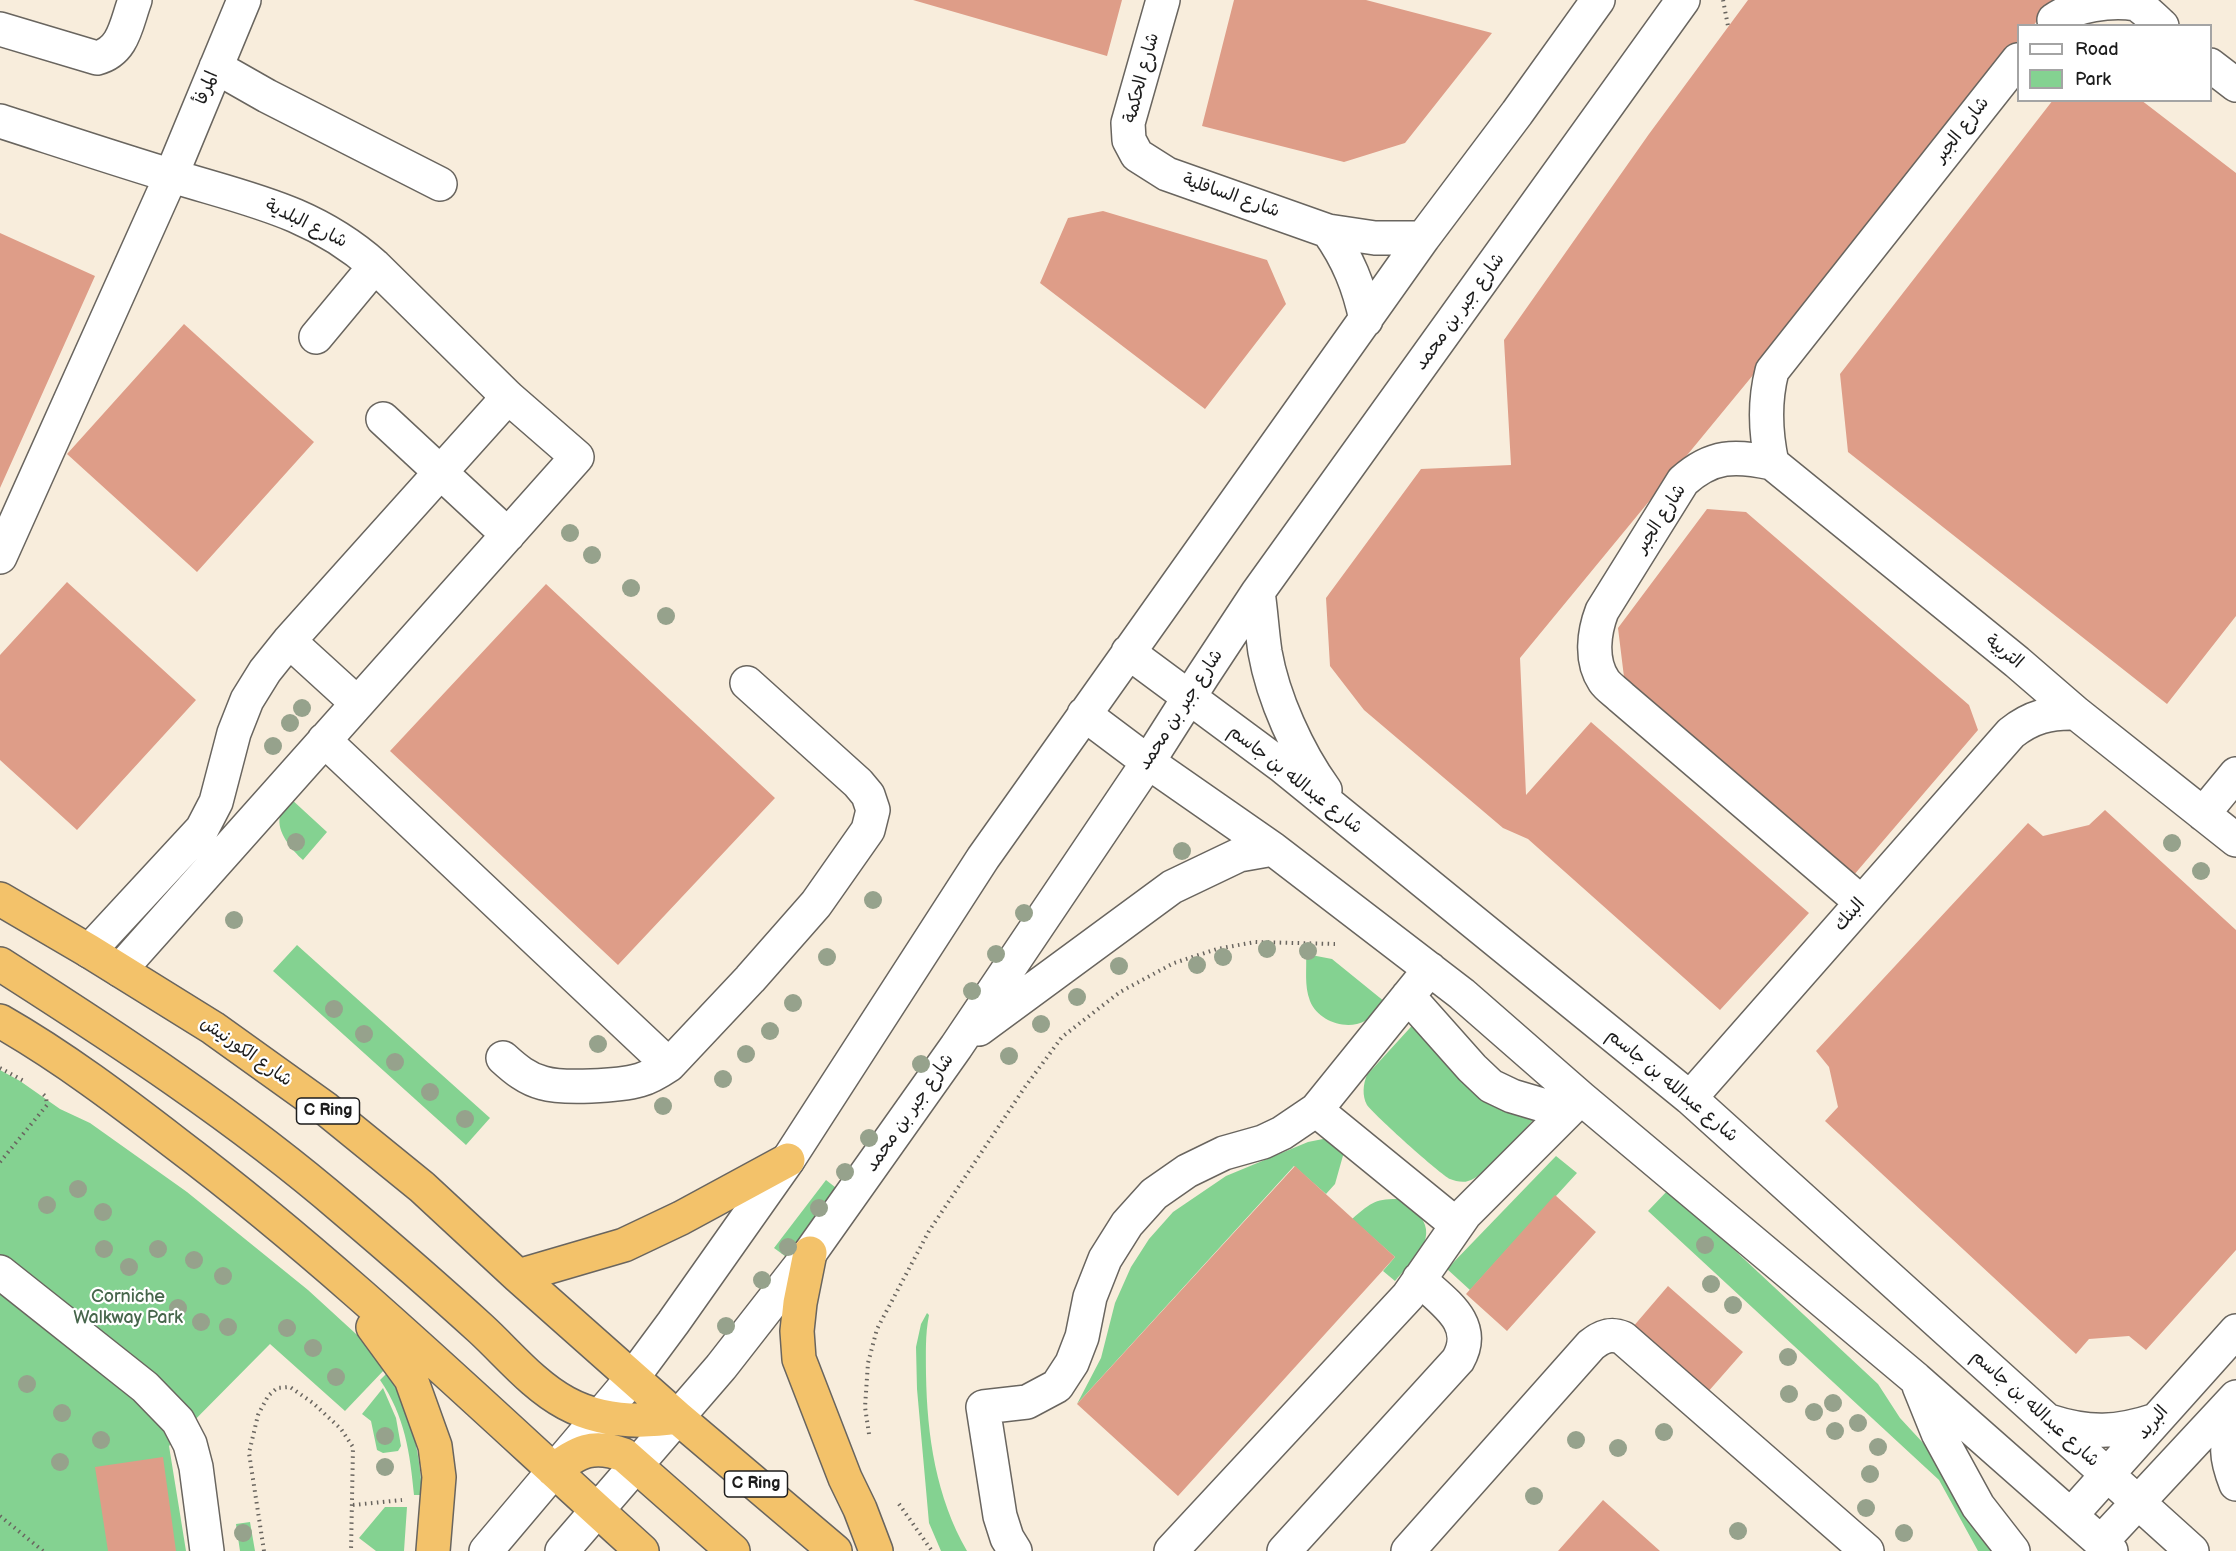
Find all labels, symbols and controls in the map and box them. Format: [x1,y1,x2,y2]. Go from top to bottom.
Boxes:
legend [2017,24,2212,102]
street label: شارع الحكمة [1120,31,1164,125]
text: Road [2075,39,2119,60]
street label: المرفأ [191,68,223,108]
text: Park [2075,69,2111,90]
street label: شارع الجبر [1930,93,1994,167]
street label: شارع السافلية [1180,169,1282,223]
street label: شارع البلدية [262,195,350,253]
street label: شارع جبر بن محمد [1410,249,1510,375]
street label: شارع الجبر [1631,481,1691,557]
street label: التربية [1981,630,2027,674]
street label: شارع جبر بن محمد [1134,646,1228,774]
street label: شارع عبدالله بن جاسم [1224,721,1366,839]
street label: البنك [1830,894,1870,936]
street label: شارع الكورنيش [196,1012,296,1092]
street label: شارع عبدالله بن جاسم [1602,1025,1742,1147]
street label: شارع جبر بن محمد [861,1050,959,1176]
road number: C Ring [296,1098,360,1124]
park label: Corniche Walkway Park [73,1286,183,1328]
street label: شارع عبدالله بن جاسم [1967,1346,2103,1472]
street label: البريد [2132,1402,2174,1444]
road number: C Ring [724,1471,788,1497]

